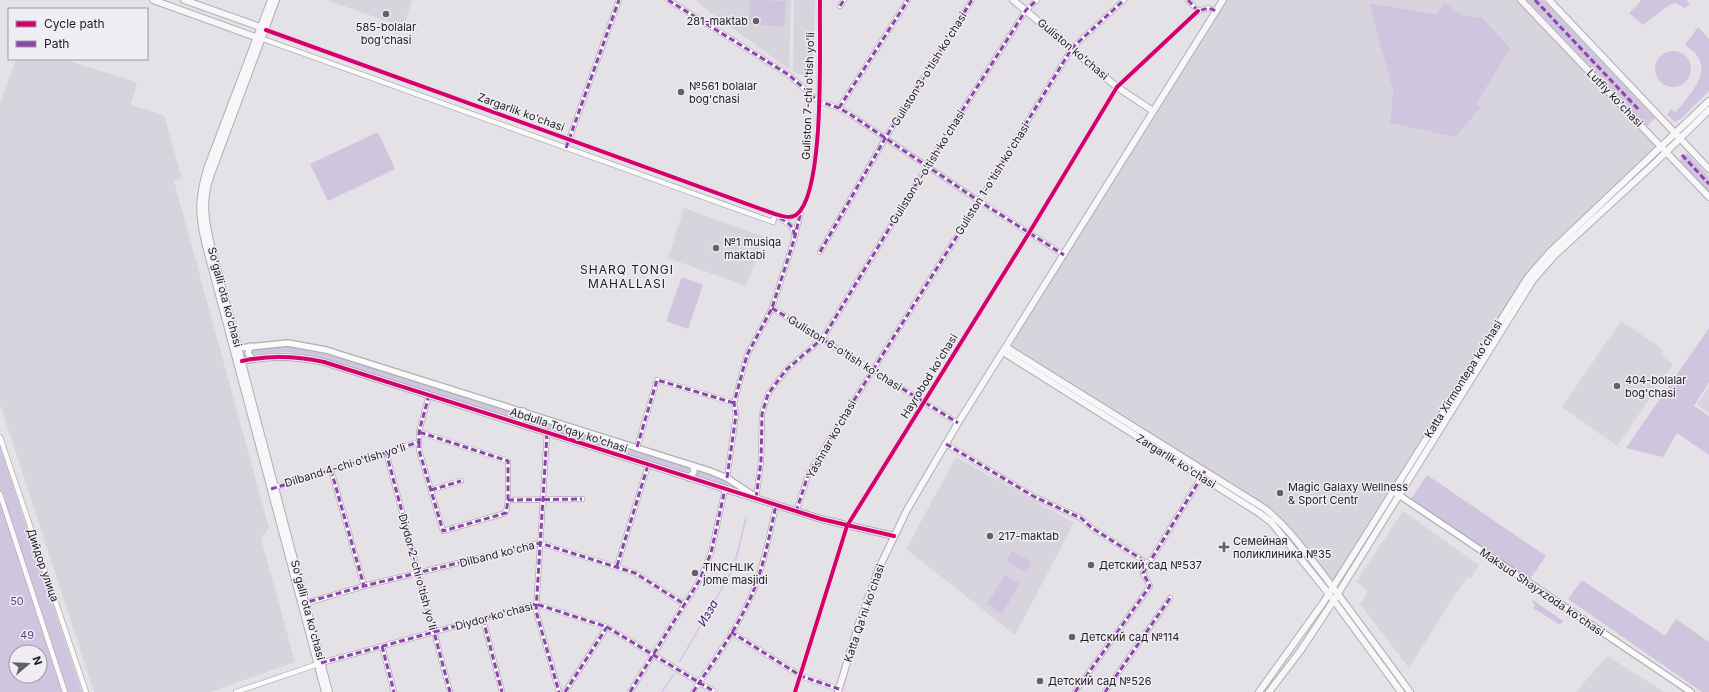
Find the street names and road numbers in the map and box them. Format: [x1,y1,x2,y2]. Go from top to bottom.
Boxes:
street label: Guliston 3-o'tish ko'chasi [888,9,970,129]
street label: Guliston ko'chasi [1035,15,1111,83]
street label: Guliston 7-chi o'tish yo'li [799,32,817,160]
street label: Lutfiy ko'chasi [1584,66,1646,130]
street label: Zargarlik ko'chasi [476,90,566,134]
street label: Guliston 2-o'tish ko'chasi [886,108,968,226]
street label: Guliston 1-o'tish ko'chasi [952,120,1032,238]
street label: So'galli ota ko'chasi [205,245,245,349]
street label: Guliston 6-o'tish ko'chasi [785,312,905,394]
street label: Katta Xirmontepa koʻchasi [1421,318,1505,440]
street label: Hayrobod ko'chasi [897,331,961,421]
street label: Yashnar ko'chasi [803,397,859,481]
street label: Abdulla To'qay ko'chasi [508,404,630,456]
street label: Zargarlik ko'chasi [1133,431,1219,491]
street label: Dilband 4-chi o'tish yo'li [283,440,407,490]
street label: Diydor 2-chi o'tish yo'li [396,512,440,632]
street label: Дийдор улица [24,526,62,604]
street label: Dilband ko'cha [458,538,536,570]
street label: Maksud Shayxzoda ko'chasi [1477,545,1607,639]
street label: So'galli ota ko'chasi [288,558,328,662]
street label: Katta Qa'ni ko'chasi [841,562,887,664]
street label: Diydor ko'chasi [454,599,534,633]

